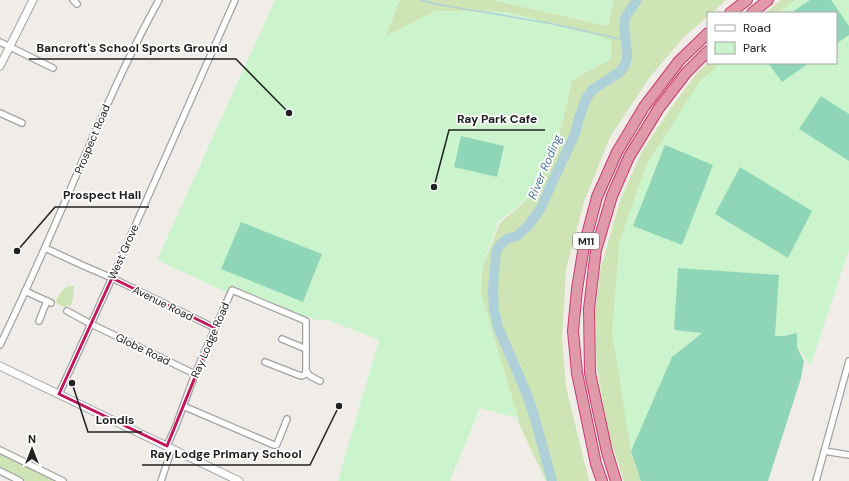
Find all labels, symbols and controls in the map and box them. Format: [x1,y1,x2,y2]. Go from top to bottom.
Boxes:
legend [707,12,837,64]
text: Road [743,20,771,36]
callout: Bancroft's School Sports Ground [29,35,236,59]
text: Bancroft's School Sports Ground [36,40,228,56]
text: Park [743,40,767,56]
street label: Prospect Road [71,102,113,176]
callout: Ray Park Cafe [449,106,545,130]
text: Ray Park Cafe [457,111,537,127]
water label: River Roding [524,132,566,202]
callout: Prospect Hall [55,183,149,207]
text: Prospect Hall [63,187,141,203]
street label: West Grove [105,222,141,282]
road number: M11 [573,233,599,249]
street label: Avenue Road [130,282,196,324]
street label: Ray Lodge Road [188,300,232,380]
street label: Globe Road [113,330,173,368]
callout: Londis [88,408,142,432]
text: Londis [96,412,134,428]
north arrow [12,429,52,469]
text: N [28,432,36,446]
callout: Ray Lodge Primary School [142,441,310,465]
text: Ray Lodge Primary School [150,446,302,462]

